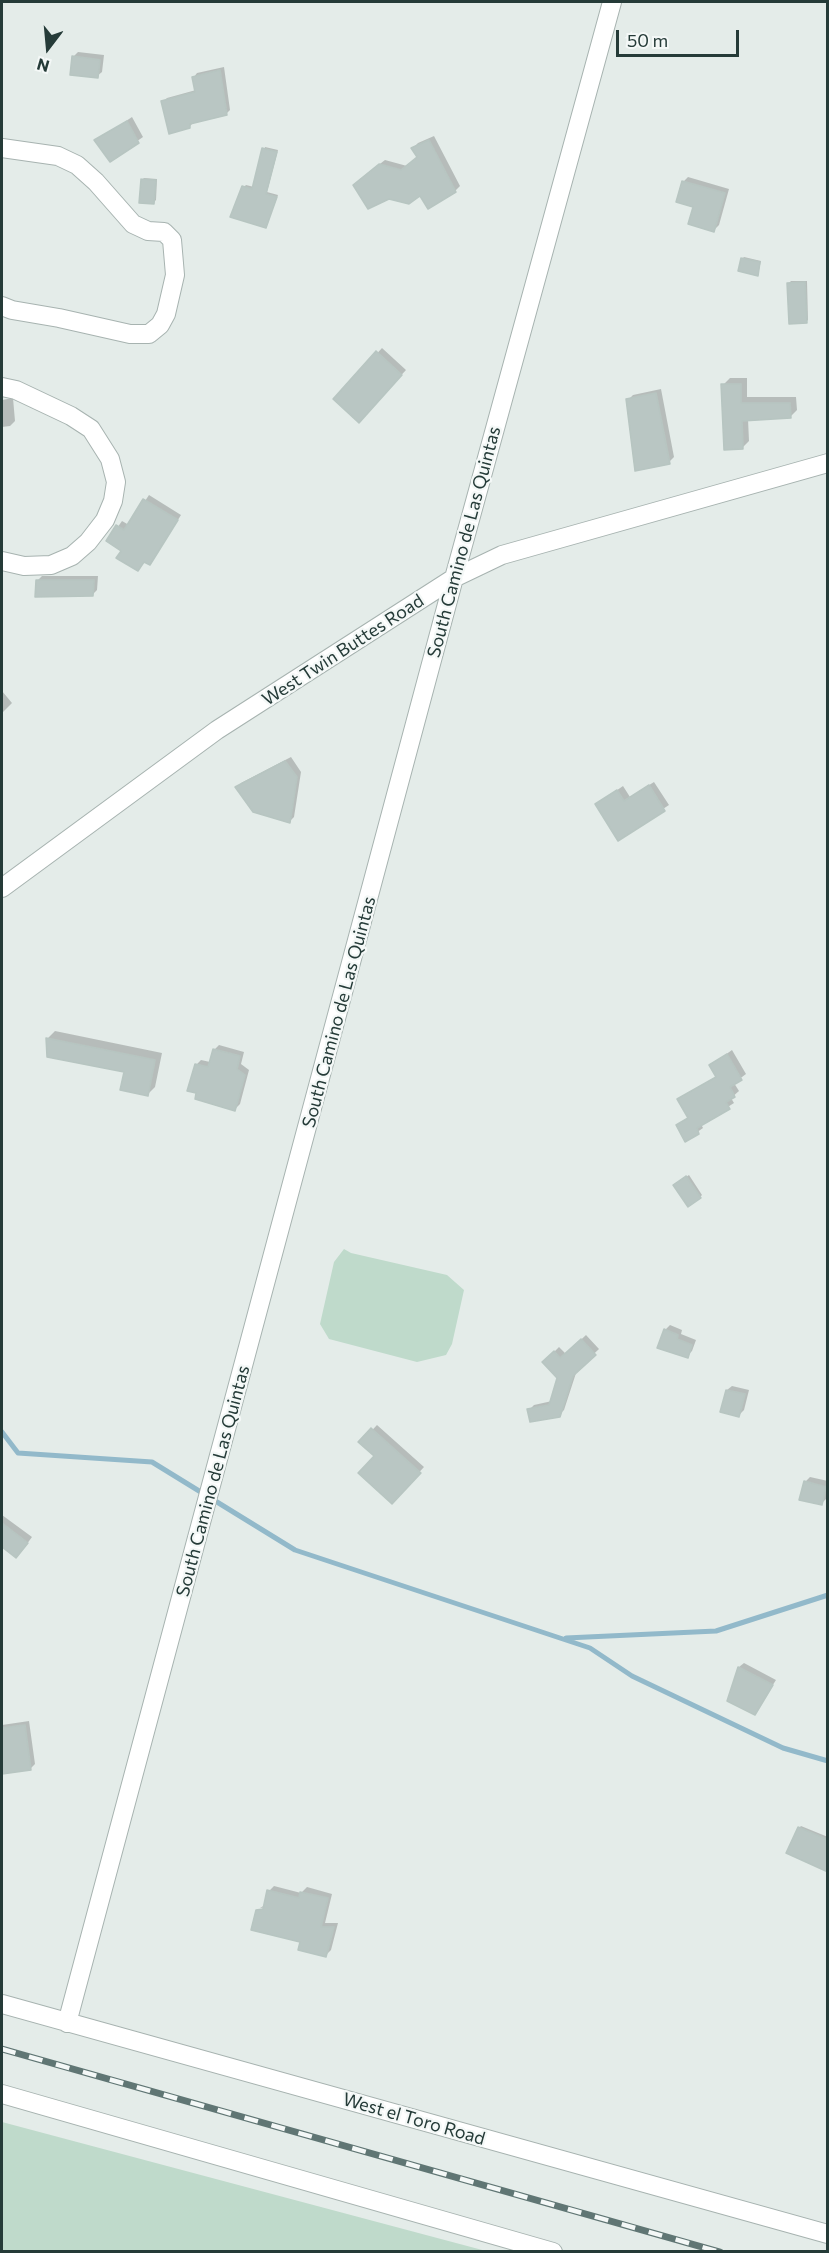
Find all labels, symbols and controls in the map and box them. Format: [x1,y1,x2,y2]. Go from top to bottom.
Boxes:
north arrow [18,18,78,78]
scale bar [619,18,742,56]
text: 50 m [627,29,668,51]
text: N [35,55,51,77]
street label: South Camino de Las Quintas [423,424,505,660]
street label: West Twin Buttes Road [258,590,428,710]
street label: South Camino de Las Quintas [298,894,380,1130]
street label: South Camino de Las Quintas [172,1363,254,1599]
street label: West el Toro Road [340,2088,488,2150]

